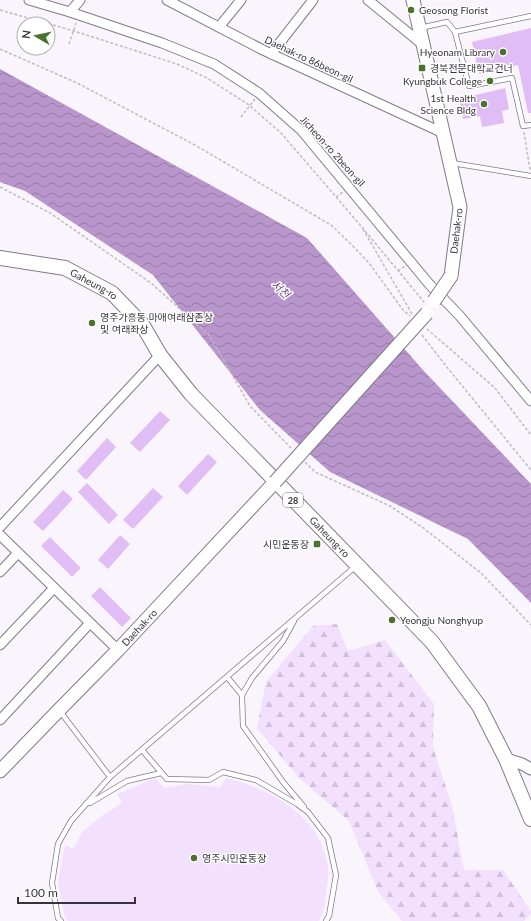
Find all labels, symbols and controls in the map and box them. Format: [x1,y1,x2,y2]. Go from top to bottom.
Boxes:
place label: Geosong Florist [419,4,489,16]
marker: Geosong Florist [406,5,416,15]
north arrow [16,16,56,56]
text: N [19,29,33,40]
street label: Daehak-ro 86beon-gil [263,33,355,85]
place label: Hyeonam Library [420,46,496,58]
marker: Hyeonam Library [498,47,508,57]
place label: 경북전문대학교건너 [430,62,513,74]
marker: 경북전문대학교건너 [417,63,427,73]
place label: Kyungbuk College [403,75,482,87]
marker: Kyungbuk College [485,76,495,86]
place label: 1st Health Science Bldg [421,92,476,116]
marker: 1st Health Science Bldg [479,99,489,109]
street label: Jicheon-ro 2beon-gil [298,113,368,189]
street label: Daehak-ro [447,207,465,255]
street label: Gaheung-ro [68,266,121,302]
water label: 서천 [269,277,294,302]
place label: 영주가흥동 마애여래삼존상 및 여래좌상 [100,311,213,335]
marker: 영주가흥동 마애여래삼존상 및 여래좌상 [87,318,97,328]
road number: 28 [283,493,303,507]
street label: Gaheung-ro [307,514,353,560]
place label: 시민운동장 [263,538,309,550]
marker: 시민운동장 [312,539,322,549]
street label: Daehak-ro [119,606,159,648]
place label: Yeongju Nonghyup [400,614,484,626]
marker: Yeongju Nonghyup [387,615,397,625]
place label: 영주시민운동장 [202,852,266,864]
marker: 영주시민운동장 [189,853,199,863]
scale bar [18,879,135,905]
text: 100 m [24,885,58,900]

